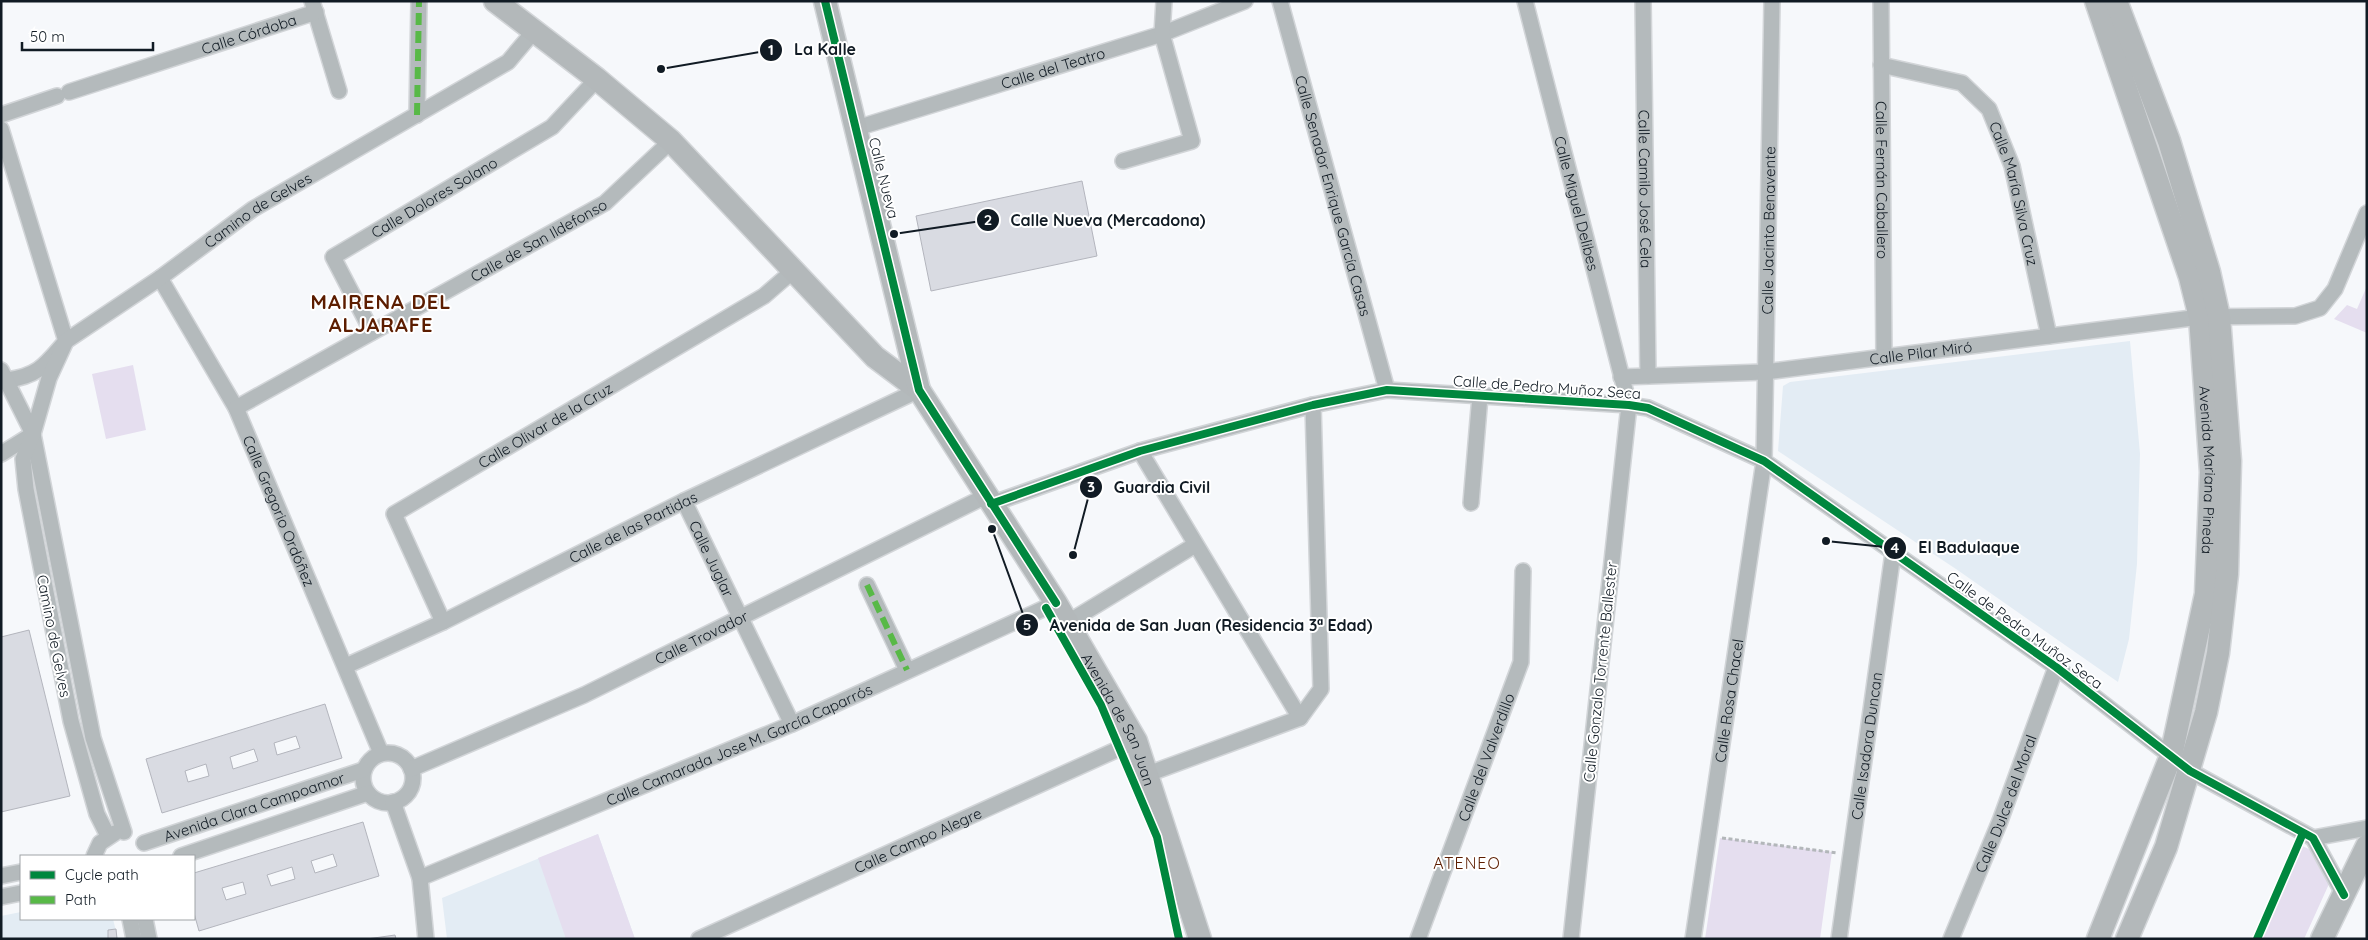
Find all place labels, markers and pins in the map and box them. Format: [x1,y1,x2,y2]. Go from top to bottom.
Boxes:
callout: La Kalle [759,34,866,65]
callout: Calle Nueva (Mercadona) [975,204,1215,235]
callout: Guardia Civil [1079,472,1220,503]
callout: El Badulaque [1883,532,2029,563]
callout: Avenida de San Juan (Residencia 3ª Edad) [1014,609,1382,640]

